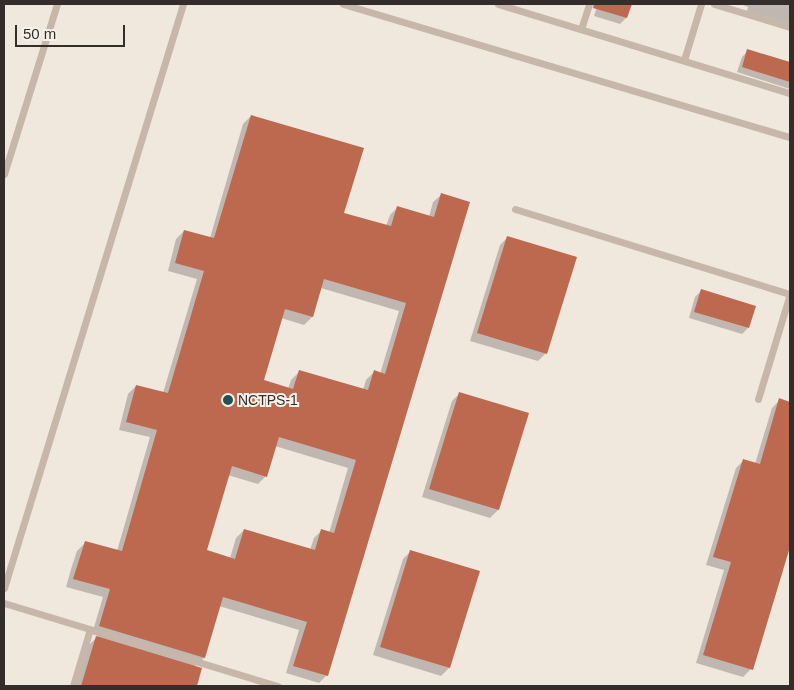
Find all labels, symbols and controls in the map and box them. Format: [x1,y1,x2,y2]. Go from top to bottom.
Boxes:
scale bar [18,15,128,47]
text: 50 m [23,25,56,42]
place label: NCTPS-1 [238,392,298,408]
marker: NCTPS-1 [222,394,234,406]

